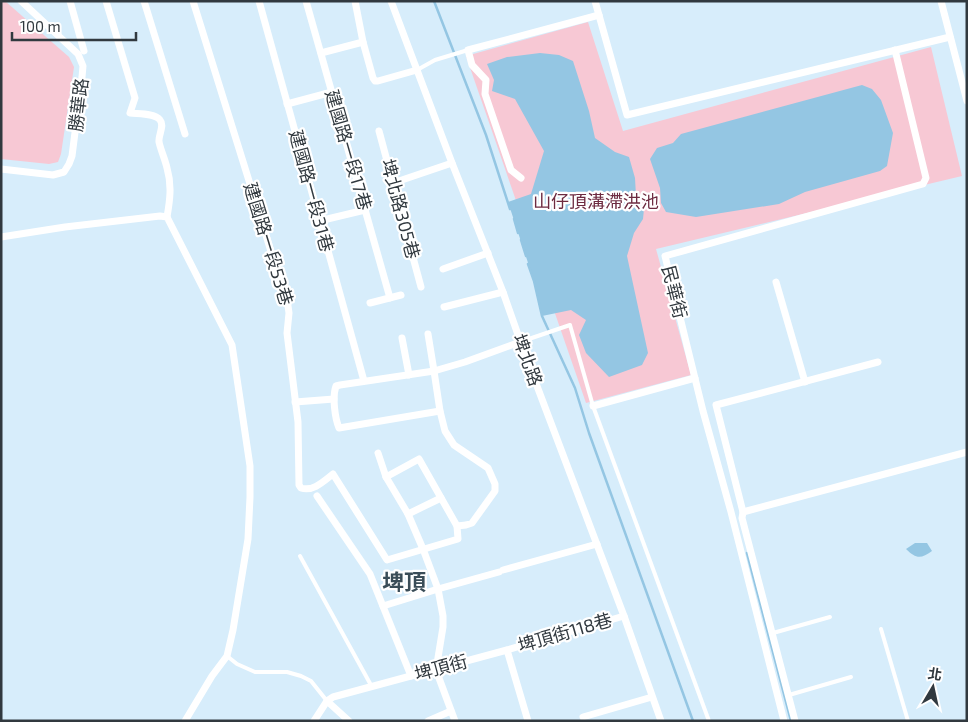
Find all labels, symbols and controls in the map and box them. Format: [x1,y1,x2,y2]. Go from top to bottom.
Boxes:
scale bar [12,10,136,42]
text: 100 m [20,17,61,35]
street label: 勝華路 [64,77,92,133]
street label: 建國路一段17巷 [321,87,377,213]
street label: 建國路一段31巷 [285,127,339,254]
street label: 埤北路305巷 [377,156,425,261]
street label: 建國路一段53巷 [240,179,298,308]
park label: 山仔頂溝滯洪池 [533,190,659,212]
street label: 民華街 [658,263,692,321]
street label: 埤北路 [508,331,548,389]
district label: 埤頂 [382,568,426,594]
street label: 埤頂街118巷 [515,608,615,656]
street label: 埤頂街 [412,649,470,685]
north arrow [908,662,958,712]
text: 北 [927,664,943,683]

